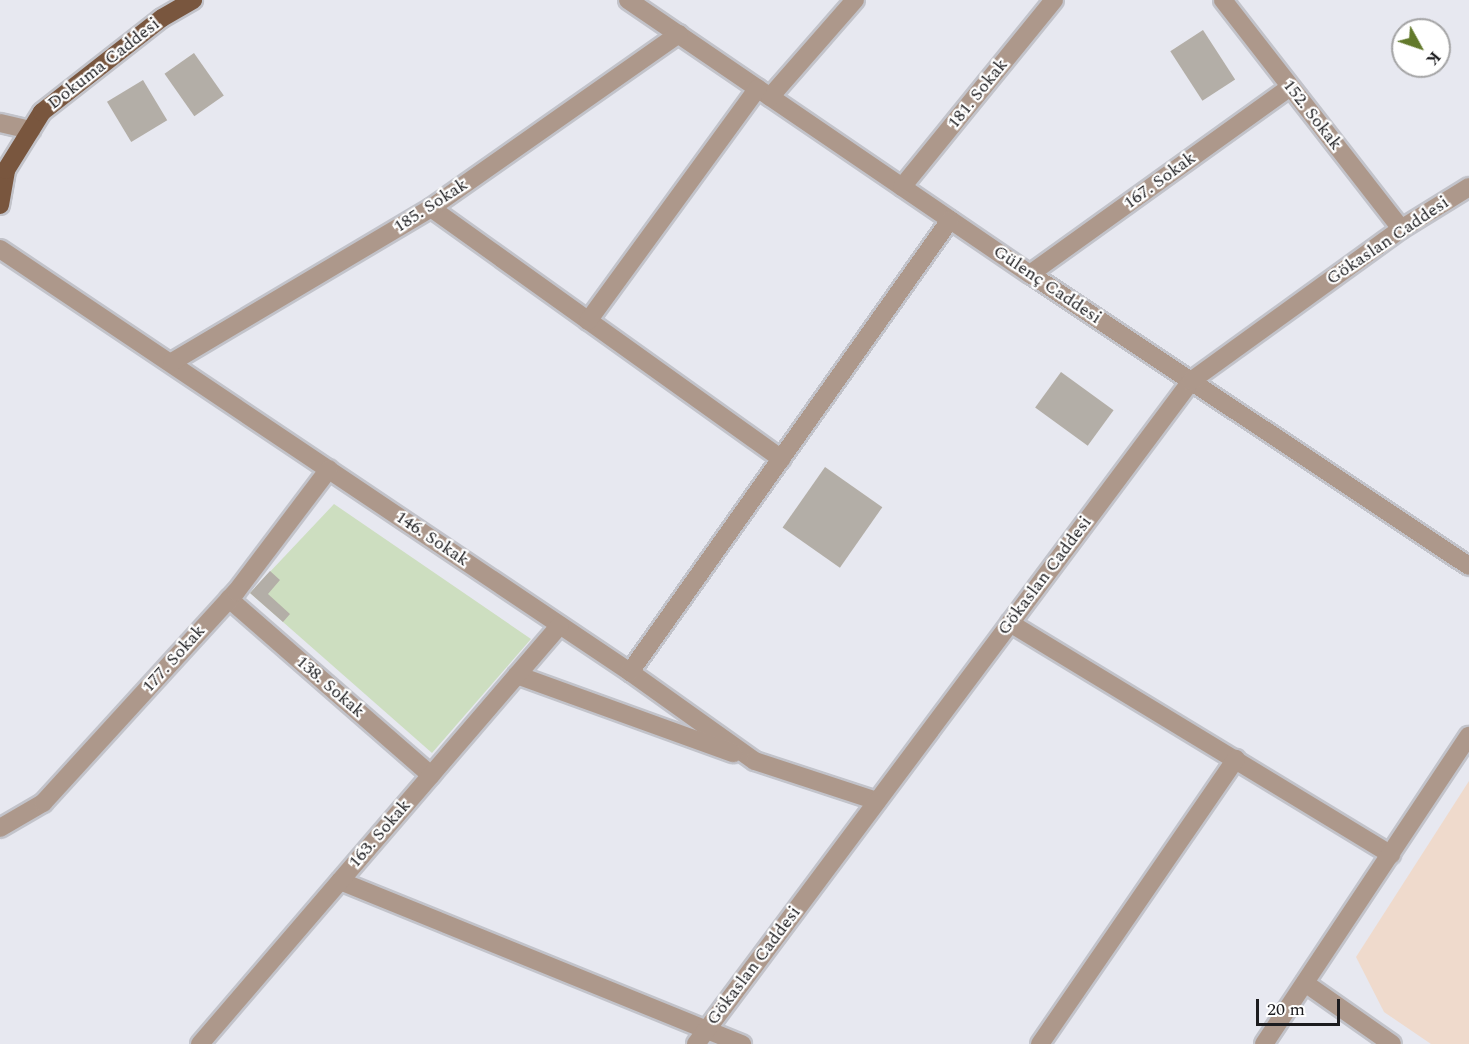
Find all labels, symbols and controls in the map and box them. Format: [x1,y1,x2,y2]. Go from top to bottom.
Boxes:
street label: Dokuma Caddesi [44,13,164,115]
north arrow [1391,18,1451,78]
text: K [1420,46,1446,71]
street label: 181. Sokak [943,54,1013,134]
street label: 152. Sokak [1278,75,1346,155]
street label: 167. Sokak [1120,148,1200,214]
street label: 185. Sokak [390,174,472,238]
street label: Gökaslan Caddesi [1323,192,1453,290]
street label: Gülenç Caddesi [989,241,1105,329]
street label: 146. Sokak [391,507,473,571]
street label: Gökaslan Caddesi [993,512,1097,640]
street label: 177. Sokak [138,620,210,698]
street label: 138. Sokak [291,651,369,723]
street label: 163. Sokak [344,795,416,873]
street label: Gökaslan Caddesi [702,902,806,1030]
scale bar [1259,987,1343,1025]
text: 20 m [1267,996,1305,1023]

